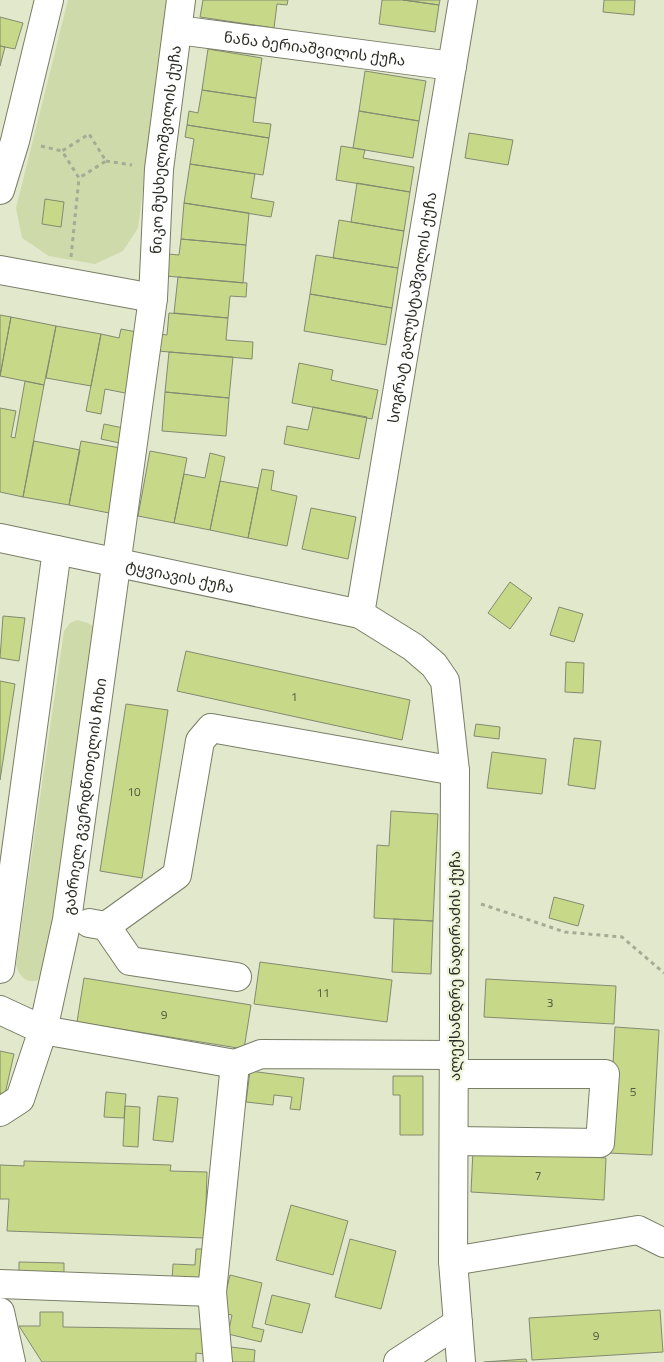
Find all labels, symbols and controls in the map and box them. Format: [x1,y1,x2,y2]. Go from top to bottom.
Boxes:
street label: ნანა ბერიაშვილის ქუჩა [223,25,407,71]
street label: ნიკო მუსხელიშვილის ქუჩა [144,44,186,255]
street label: სოგრატ გალუსტაშვილის ქუჩა [381,190,442,425]
street label: ტყვიავის ქუჩა [124,553,236,599]
street label: გაბრიელ გვერდწითელის ჩიხი [56,676,112,916]
house number: 1 [291,687,297,706]
house number: 10 [127,782,141,801]
street label: ალექსანდრე ნადირაძის ქუჩა [443,851,466,1081]
house number: 11 [316,983,330,1002]
house number: 3 [547,993,553,1012]
house number: 9 [161,1005,168,1024]
house number: 5 [630,1082,637,1101]
house number: 7 [535,1166,541,1185]
house number: 9 [593,1326,600,1345]

